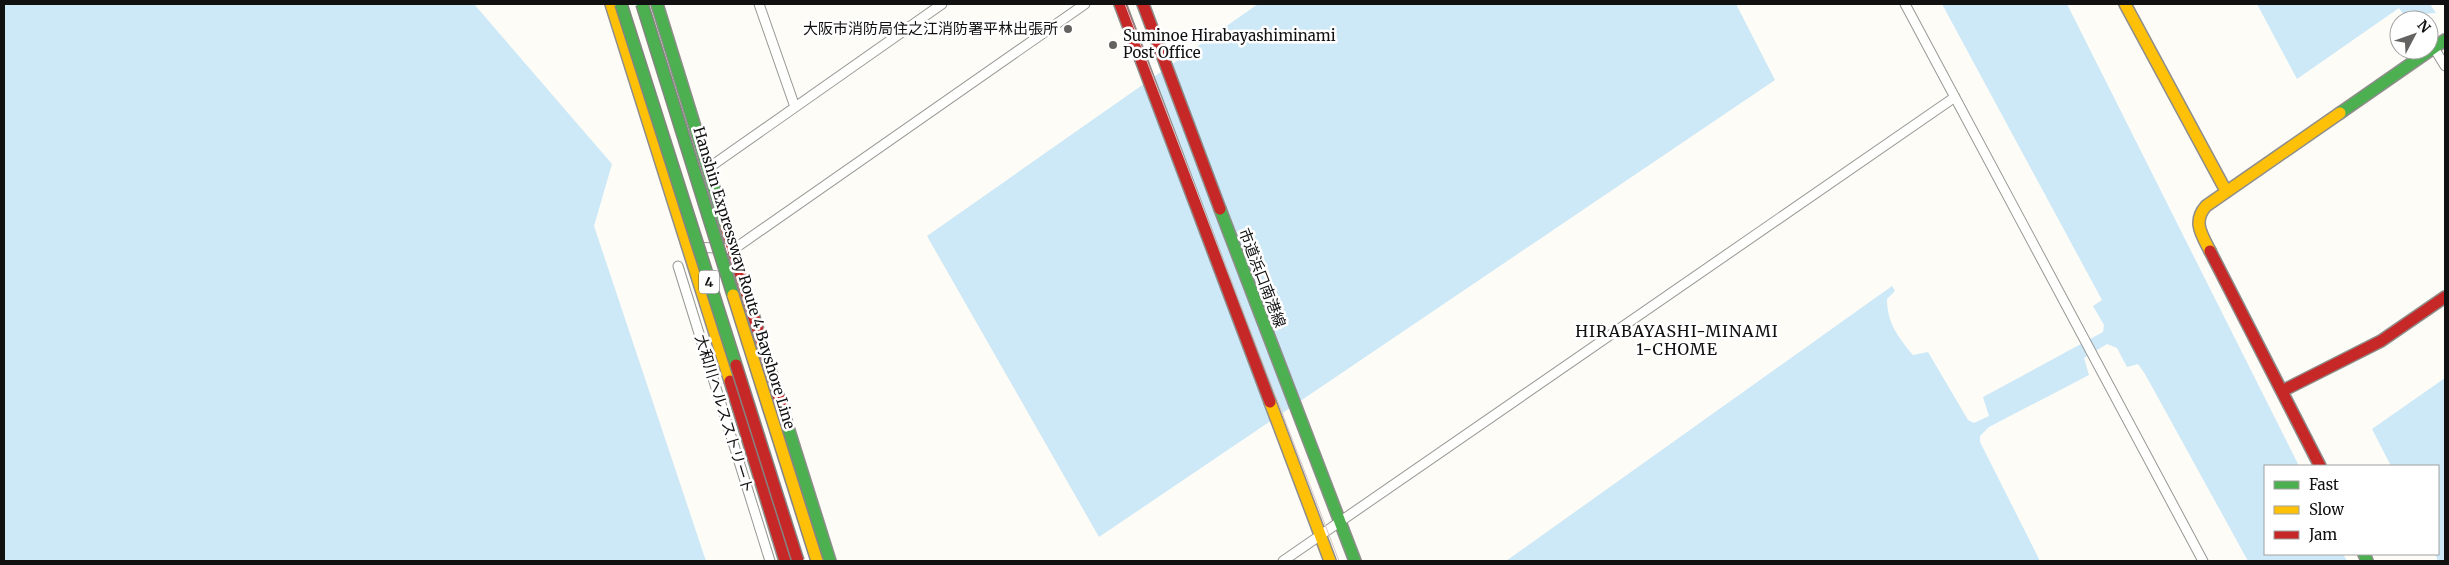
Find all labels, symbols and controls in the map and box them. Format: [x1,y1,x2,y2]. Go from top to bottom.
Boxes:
north arrow [2389,10,2439,60]
text: N [2413,16,2434,37]
place label: 大阪市消防局住之江消防署平林出張所 [803,19,1058,38]
marker: 大阪市消防局住之江消防署平林出張所 [1062,23,1074,35]
place label: Suminoe Hirabayashiminami Post Office [1123,26,1336,62]
marker: Suminoe Hirabayashiminami Post Office [1107,39,1119,51]
street label: Hanshin Expressway Route 4 Bayshore Line [689,125,799,431]
street label: 市道浜口南港線 [1235,225,1290,330]
road number: 4 [699,270,719,294]
district label: HIRABAYASHI-MINAMI 1-CHOME [1575,321,1779,359]
street label: 大和川ヘルスストリート [691,332,758,496]
legend [2264,465,2439,555]
text: Fast [2309,475,2339,494]
text: Slow [2309,500,2344,519]
text: Jam [2308,525,2337,544]

